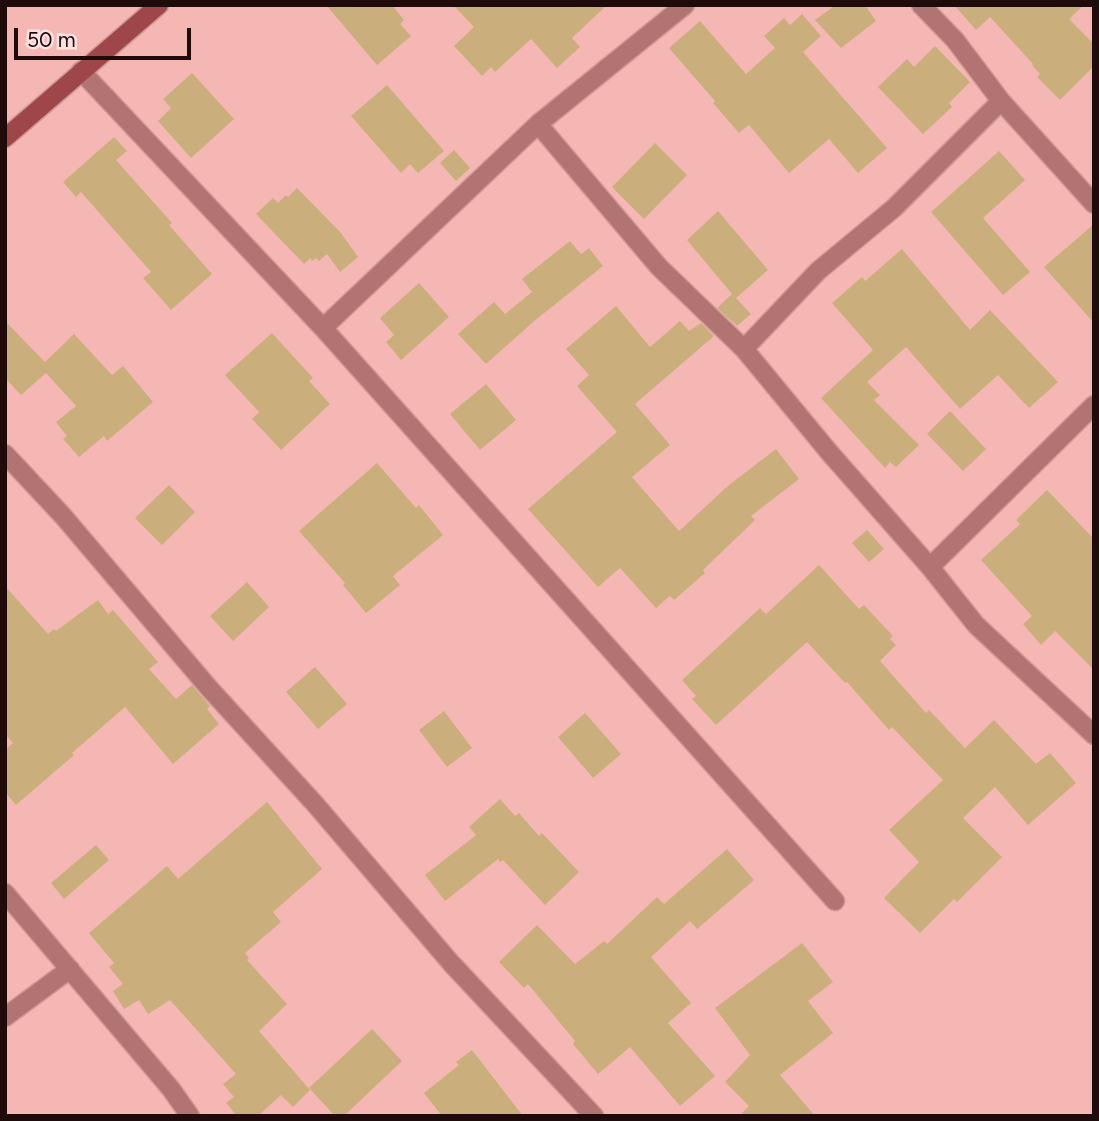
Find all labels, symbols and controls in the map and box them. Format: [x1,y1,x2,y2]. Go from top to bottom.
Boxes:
scale bar [18,14,194,58]
text: 50 m [27,27,76,52]

